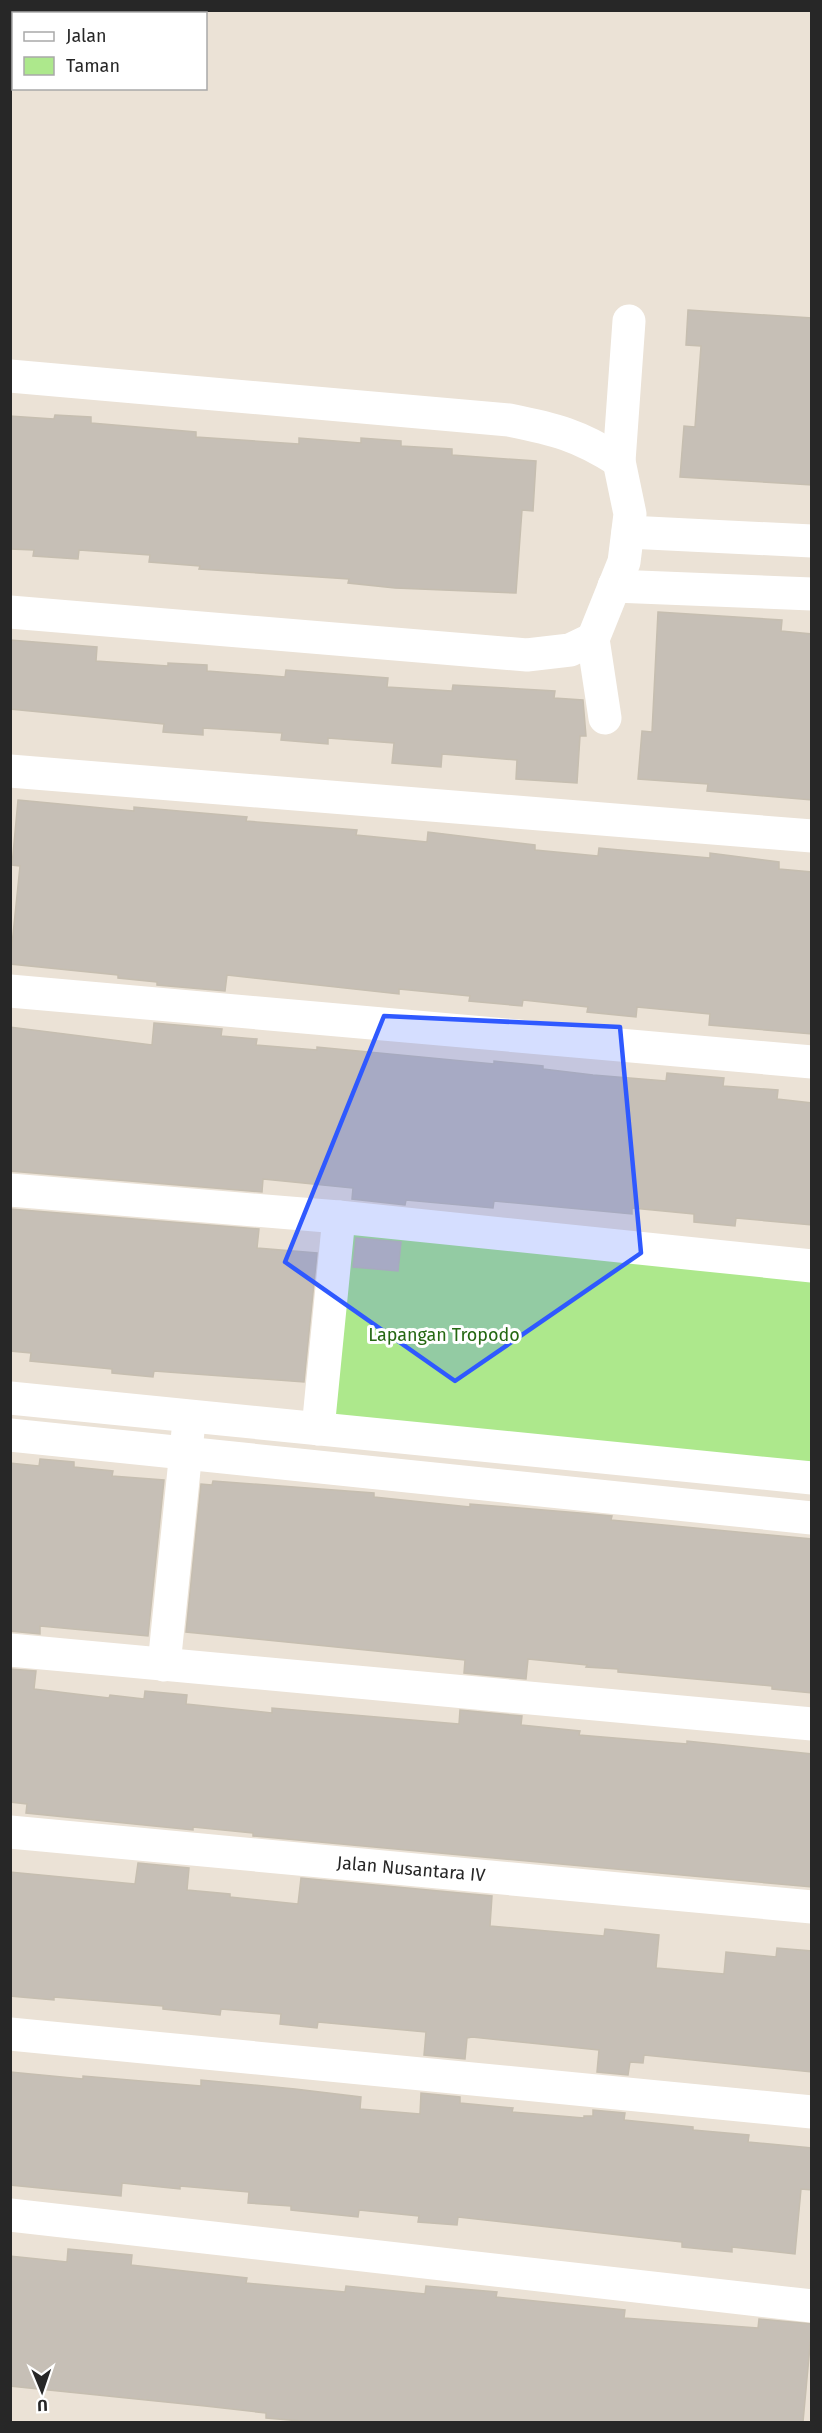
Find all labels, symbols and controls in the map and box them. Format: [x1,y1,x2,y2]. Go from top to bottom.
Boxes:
legend [12,12,207,90]
text: Jalan [66,25,107,47]
text: Taman [66,55,120,77]
park label: Lapangan Tropodo [368,1324,520,1346]
street label: Jalan Nusantara IV [336,1852,486,1886]
north arrow [12,2361,72,2421]
text: U [37,2396,48,2415]

